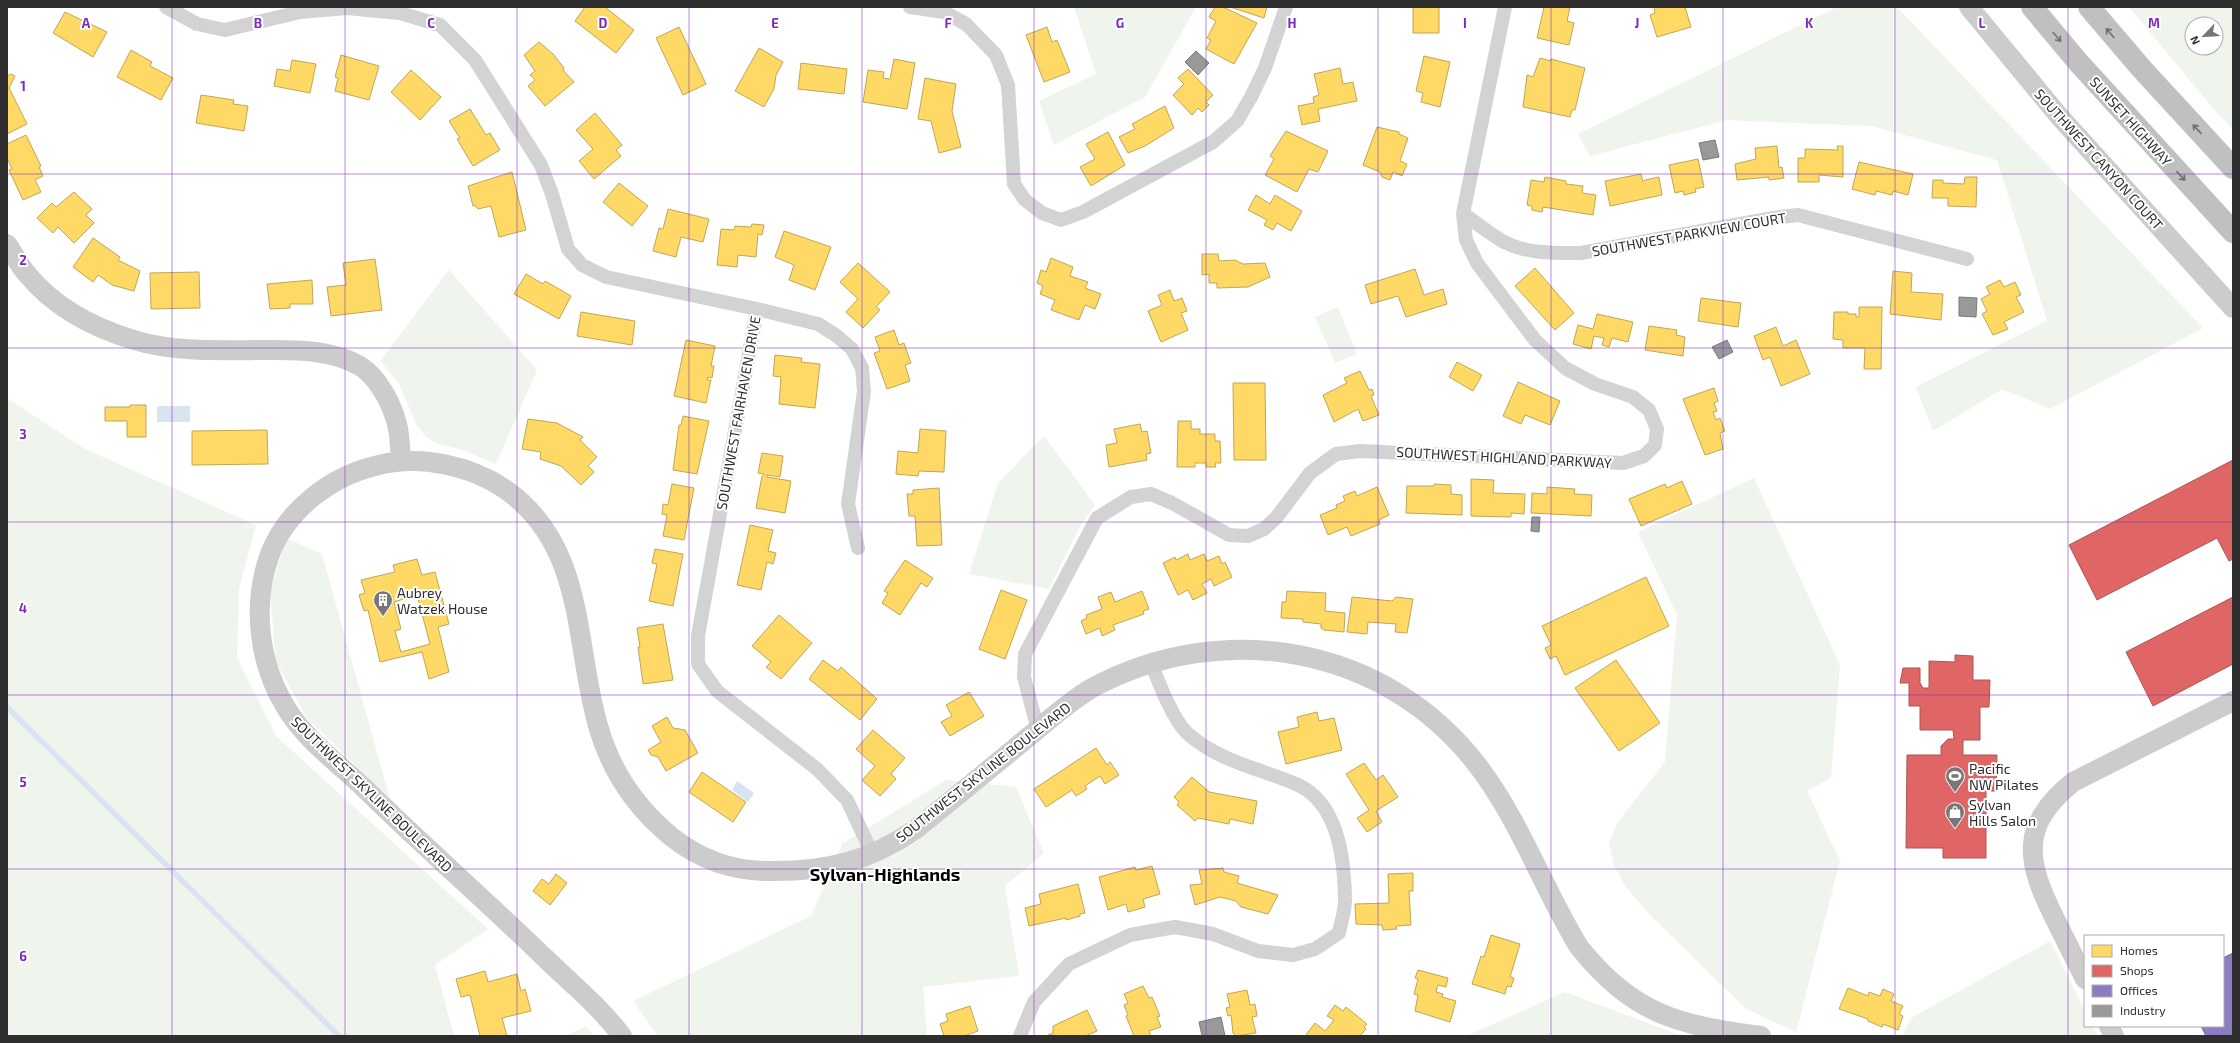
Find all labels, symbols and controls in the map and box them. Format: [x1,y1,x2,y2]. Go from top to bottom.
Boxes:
text: A [82,15,91,31]
text: B [254,15,262,31]
text: C [427,15,435,31]
text: D [599,15,608,31]
text: E [771,15,779,31]
text: F [944,15,952,31]
text: G [1116,15,1124,31]
text: H [1288,15,1297,31]
text: I [1463,15,1467,31]
text: J [1635,15,1639,31]
text: K [1805,15,1814,31]
text: L [1979,15,1986,31]
text: M [2148,15,2160,31]
north arrow [2184,16,2224,56]
one-way arrow [2106,27,2115,38]
one-way arrow [2053,32,2062,42]
text: N [2187,34,2202,47]
street label: SUNSET HIGHWAY [2087,73,2175,169]
text: 1 [20,78,26,94]
street label: SOUTHWEST CANYON COURT [2031,85,2167,233]
one-way arrow [2193,125,2202,135]
one-way arrow [2176,170,2185,180]
street label: SOUTHWEST PARKVIEW COURT [1591,209,1787,259]
text: 2 [19,252,27,268]
street label: SOUTHWEST FAIRHAVEN DRIVE [713,315,763,511]
text: 3 [19,426,27,442]
street label: SOUTHWEST HIGHLAND PARKWAY [1396,443,1612,471]
place label: Aubrey Watzek House [397,584,488,617]
building icon: Aubrey Watzek House [372,589,394,617]
text: 4 [19,600,27,616]
street label: SOUTHWEST SKYLINE BOULEVARD [892,699,1074,845]
street label: SOUTHWEST SKYLINE BOULEVARD [288,713,456,875]
place label: Pacific NW Pilates [1969,760,2039,793]
sports icon: Pacific NW Pilates [1944,765,1966,793]
text: 5 [19,774,27,790]
place label: Sylvan Hills Salon [1969,796,2036,829]
shop icon: Sylvan Hills Salon [1944,801,1966,829]
district label: Sylvan-Highlands [810,863,960,885]
legend [2084,935,2224,1027]
text: Homes [2120,943,2158,957]
text: 6 [19,948,27,964]
text: Shops [2120,963,2154,977]
text: Offices [2120,983,2157,997]
text: Industry [2120,1003,2166,1017]

